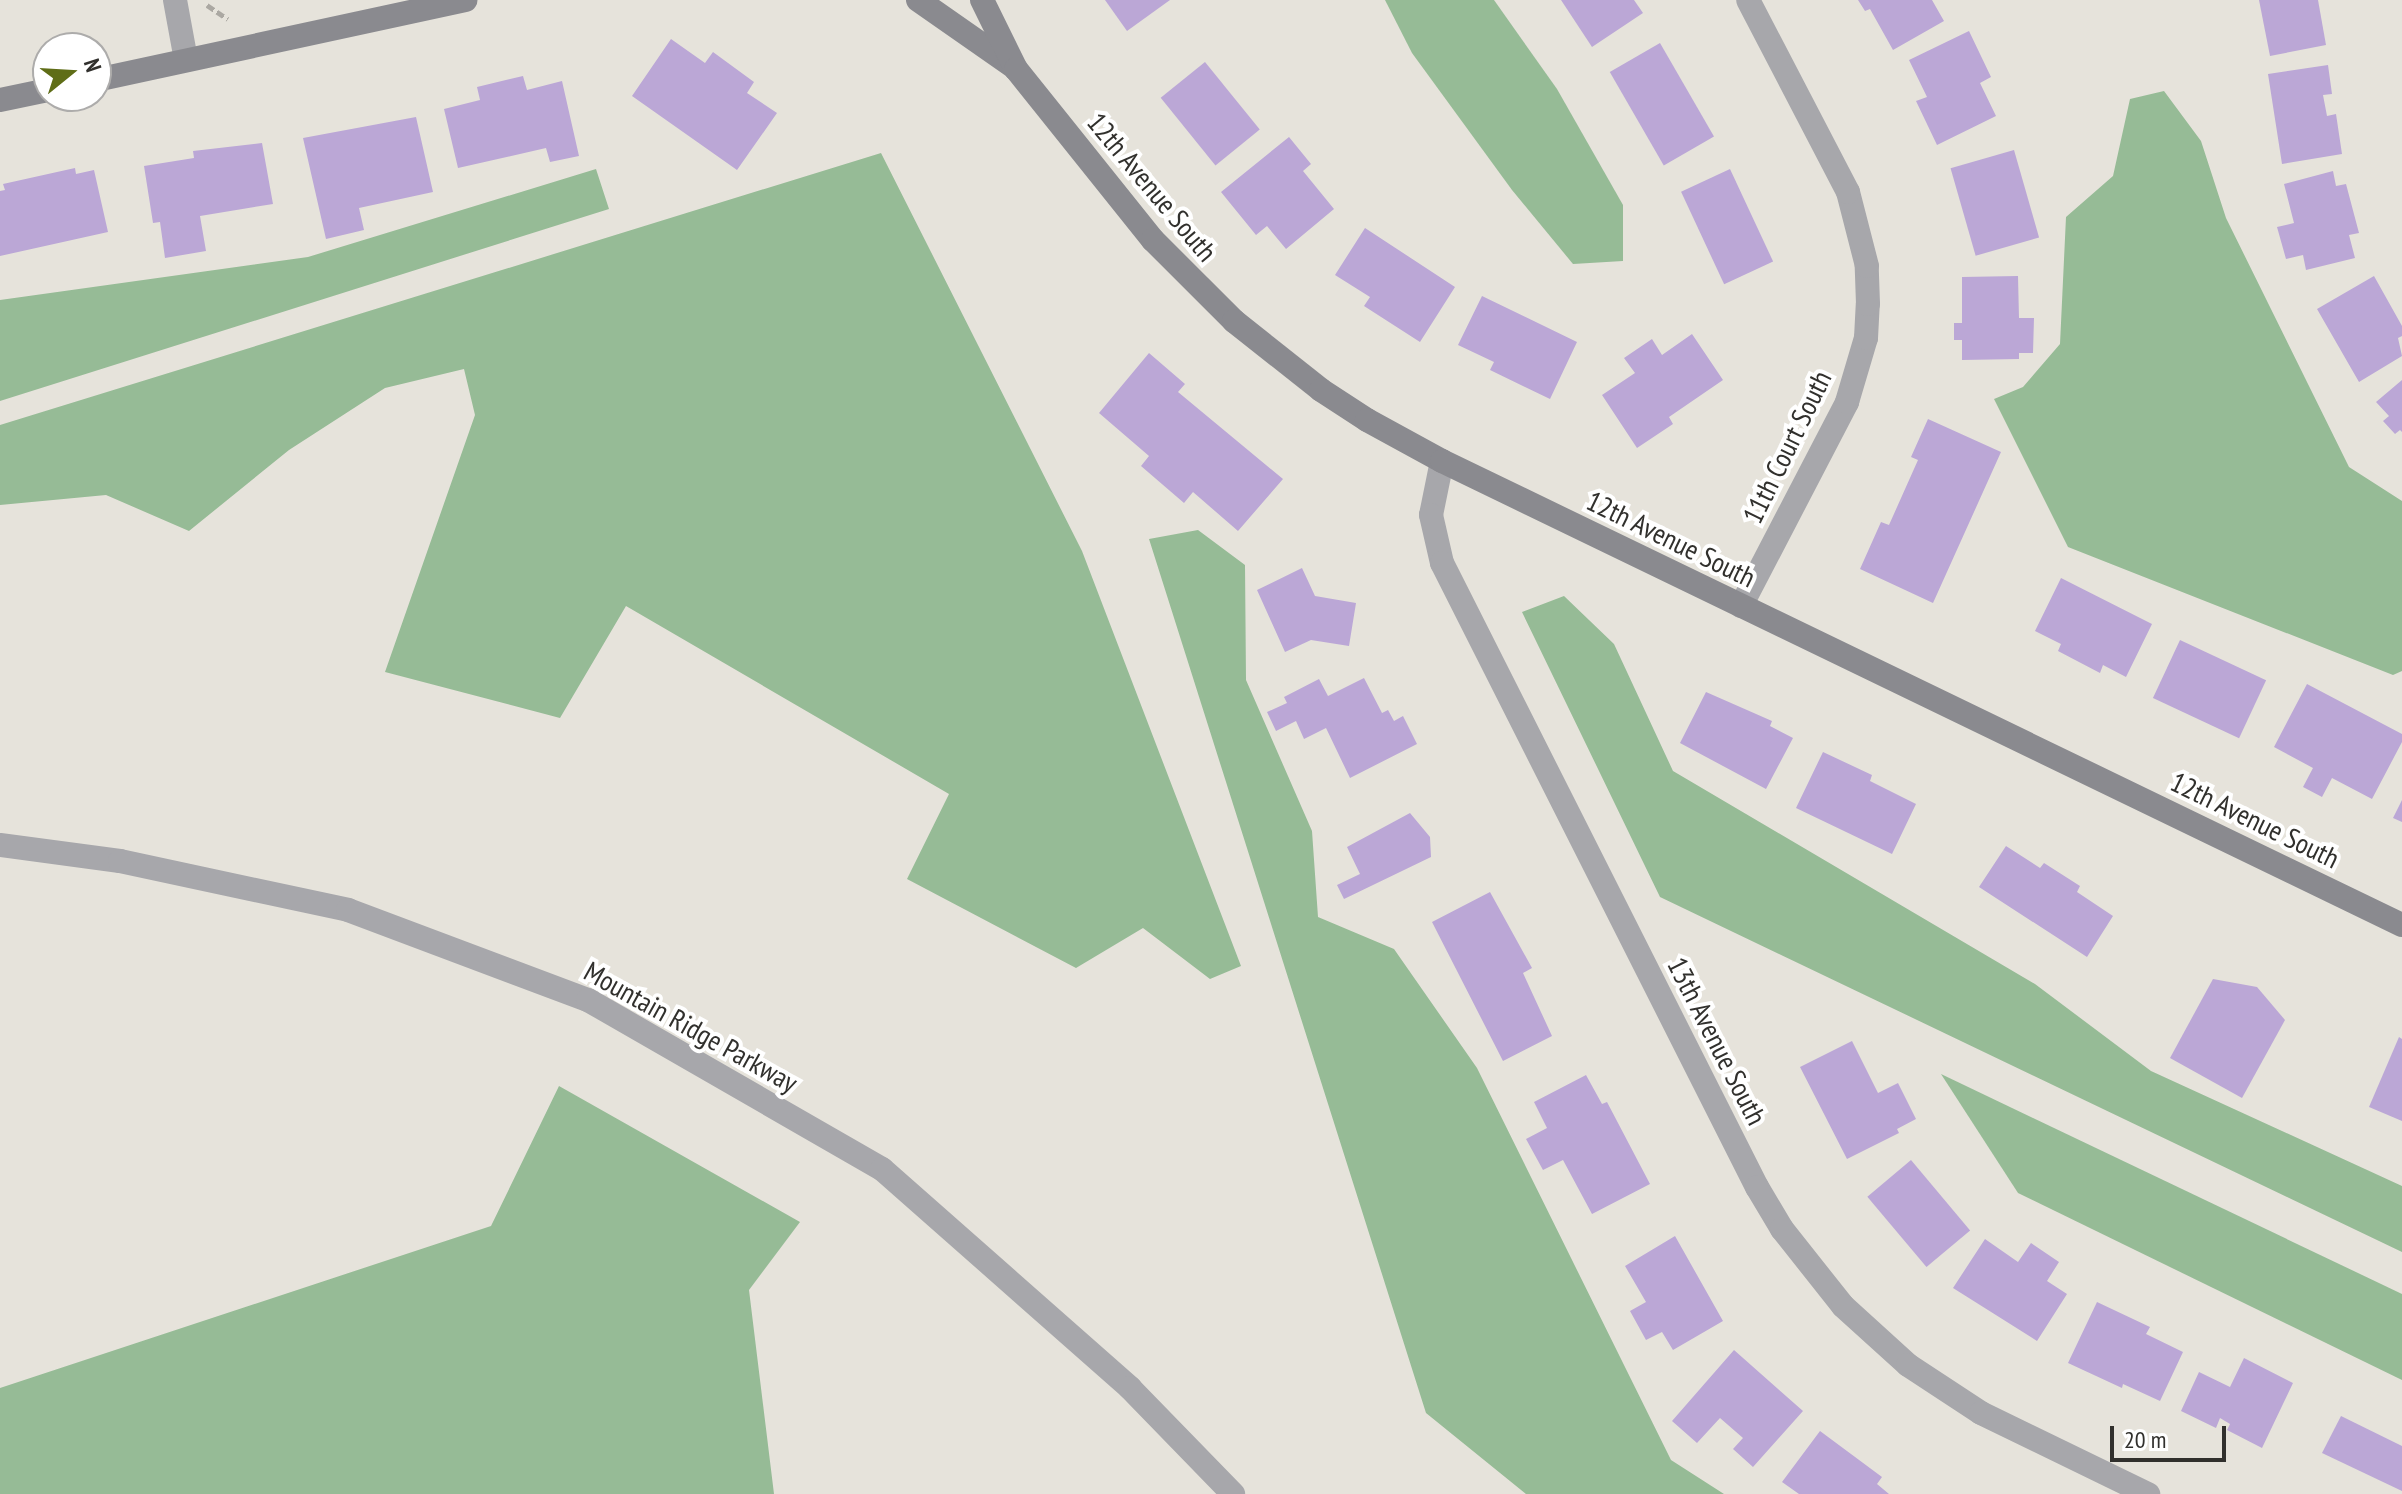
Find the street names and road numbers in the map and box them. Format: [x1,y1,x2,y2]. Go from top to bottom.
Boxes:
street label: 12th Avenue South [1080,106,1224,268]
street label: 11th Court South [1736,365,1838,529]
street label: 12th Avenue South [1581,484,1761,594]
street label: 12th Avenue South [2165,765,2345,875]
street label: 13th Avenue South [1660,951,1774,1131]
street label: Mountain Ridge Parkway [578,954,804,1100]

